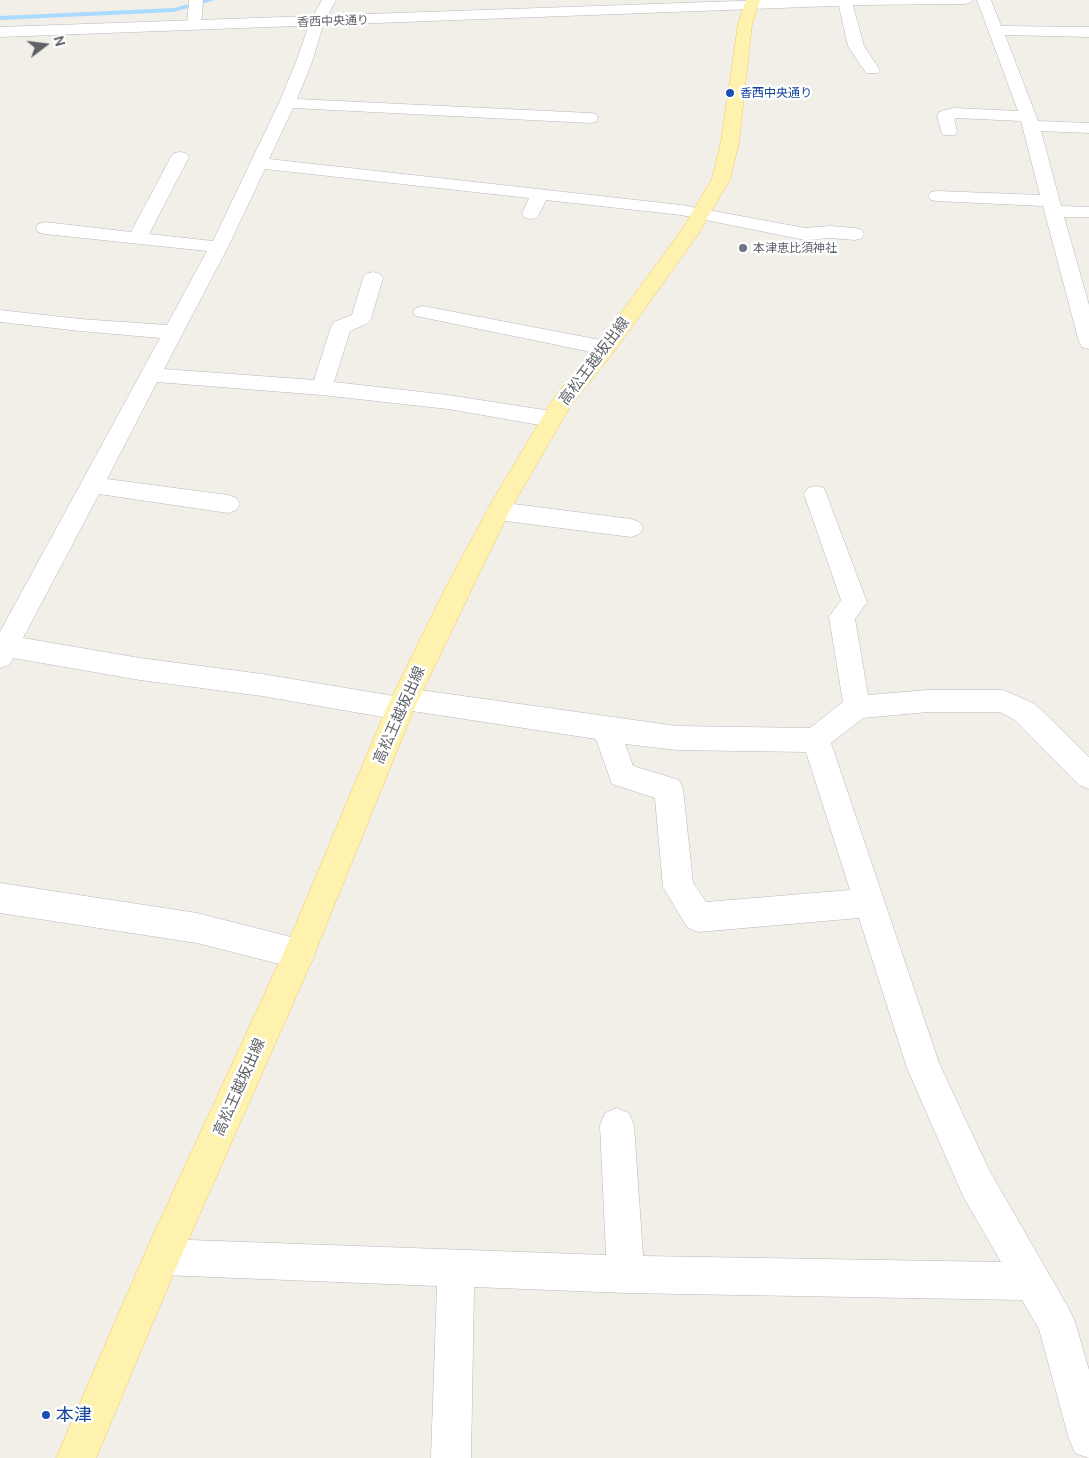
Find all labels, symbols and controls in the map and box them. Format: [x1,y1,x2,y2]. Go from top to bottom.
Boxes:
street label: 香西中央通り [297,13,369,29]
north arrow [20,20,70,70]
text: N [50,34,69,48]
place label: 香西中央通り [740,86,812,100]
marker: 香西中央通り [724,87,736,99]
place label: 本津恵比須神社 [753,241,837,255]
marker: 本津恵比須神社 [737,242,749,254]
street label: 高松王越坂出線 [555,314,633,408]
street label: 高松王越坂出線 [369,663,429,767]
street label: 高松王越坂出線 [209,1035,269,1139]
place label: 本津 [56,1404,92,1426]
marker: 本津 [40,1409,52,1421]

